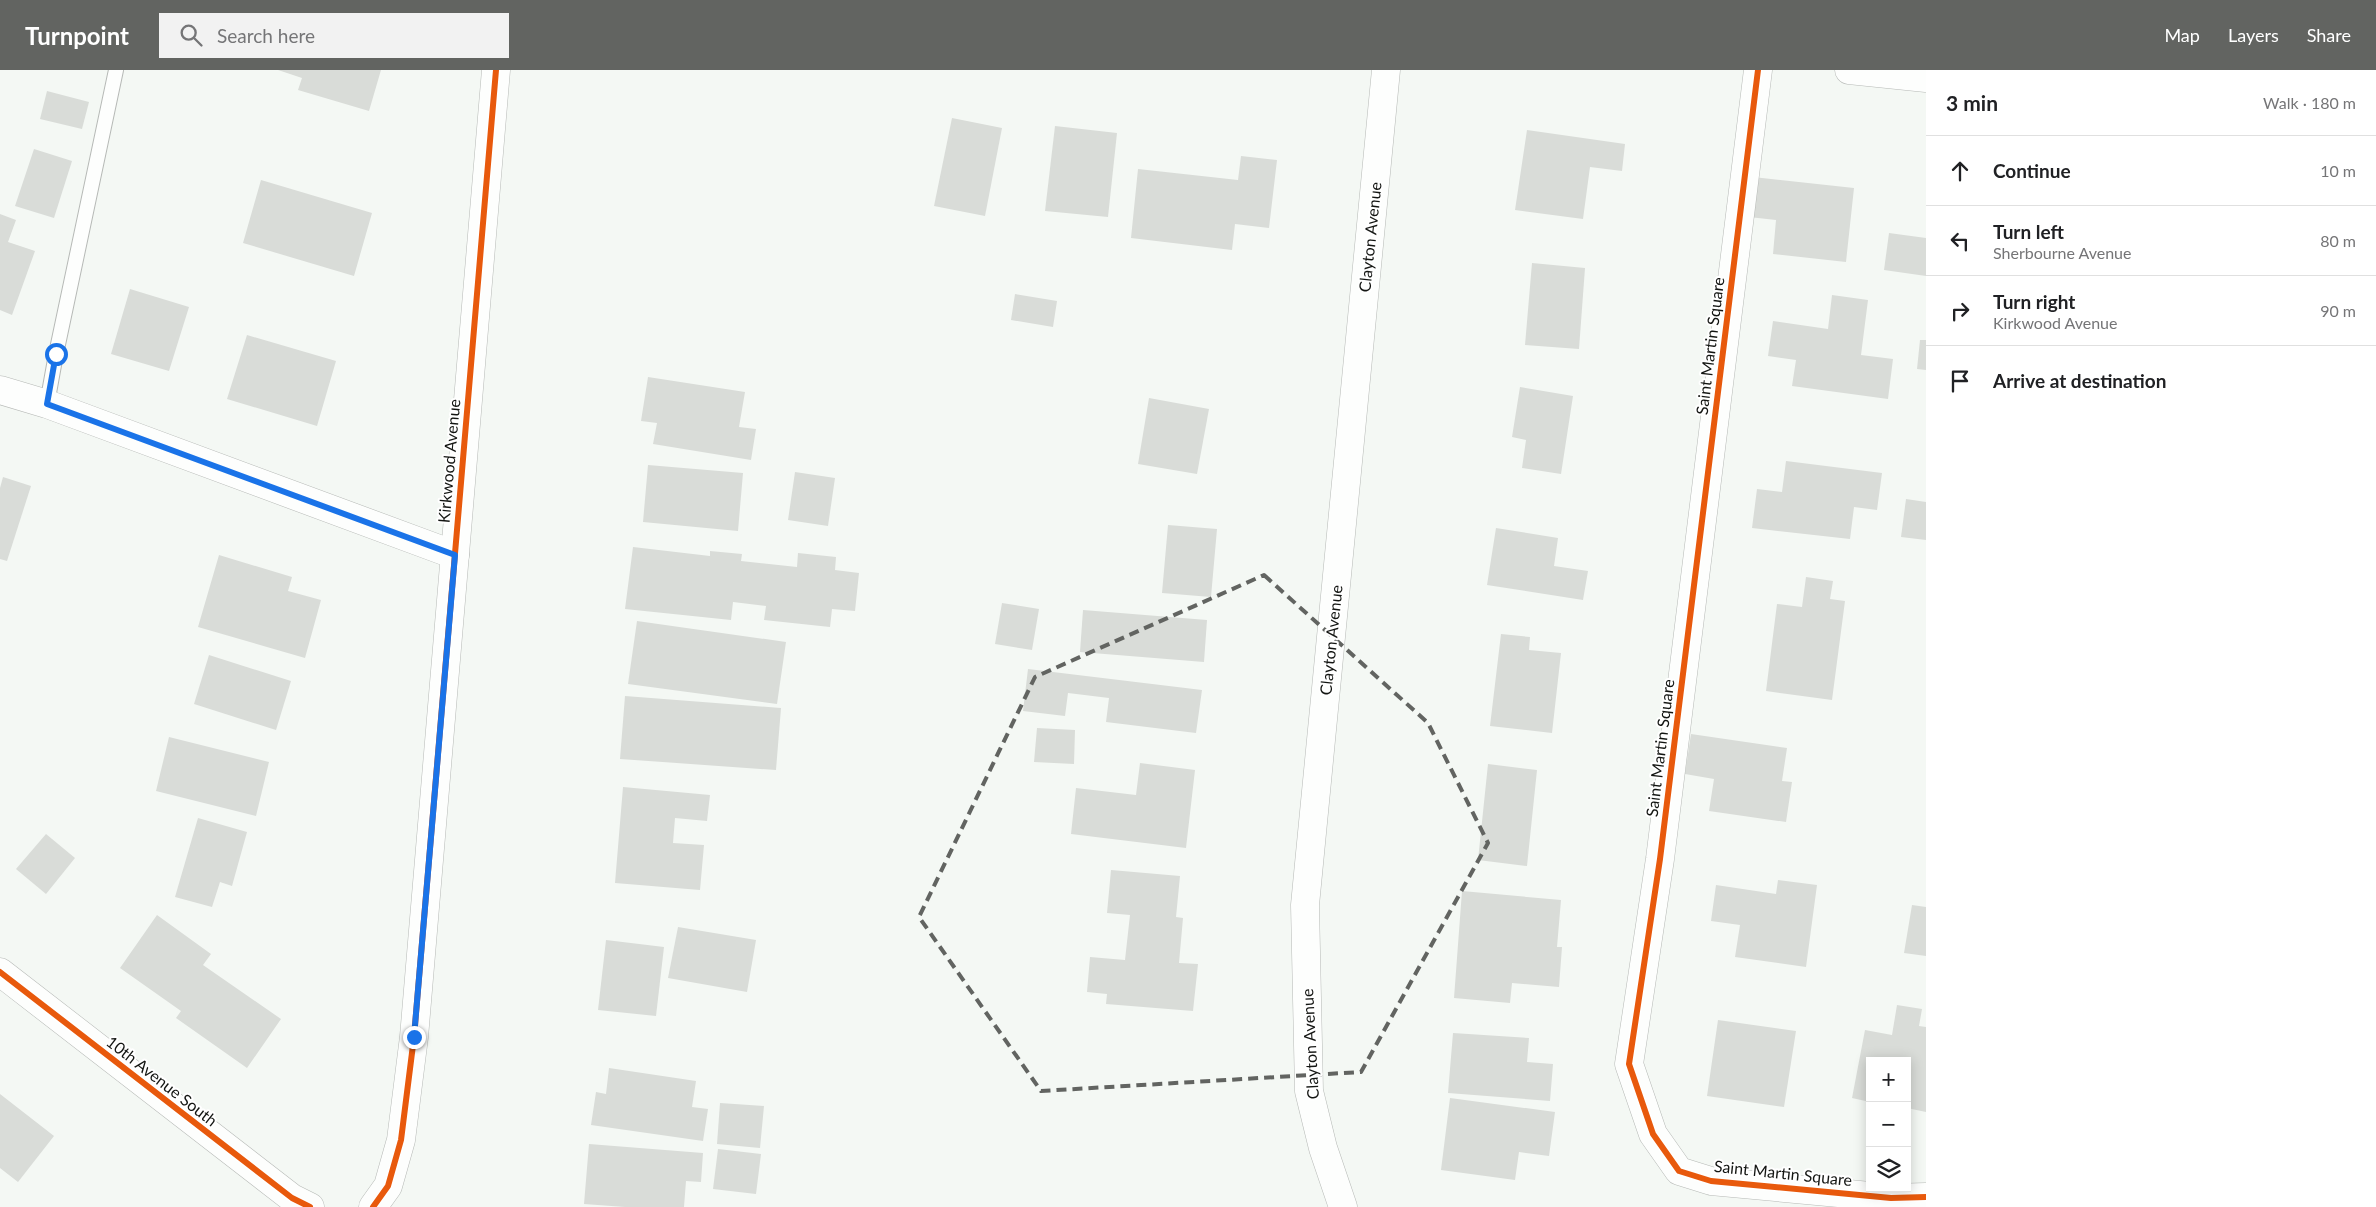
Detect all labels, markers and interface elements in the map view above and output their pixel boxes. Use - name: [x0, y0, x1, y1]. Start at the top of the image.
- search box: [159, 13, 509, 58]
- text: Turnpoint: [25, 21, 129, 50]
- icon: search: [177, 21, 205, 49]
- text: Search here: [217, 24, 315, 47]
- text: Map: [2164, 24, 2200, 46]
- text: Layers: [2228, 24, 2279, 46]
- text: Share: [2307, 24, 2351, 46]
- text: 3 min: [1946, 90, 1998, 115]
- text: Walk · 180 m: [2263, 93, 2356, 112]
- icon: ahead: [1946, 157, 1974, 185]
- text: Continue: [1993, 159, 2071, 182]
- text: 10 m: [2320, 161, 2356, 180]
- street label: Clayton Avenue: [1354, 181, 1385, 293]
- text: Turn left: [1993, 220, 2064, 243]
- icon: left: [1946, 227, 1974, 255]
- text: 80 m: [2320, 231, 2356, 250]
- text: Sherbourne Avenue: [1993, 243, 2131, 262]
- street label: Saint Martin Square: [1692, 276, 1727, 416]
- text: Turn right: [1993, 290, 2075, 313]
- icon: right: [1946, 297, 1974, 325]
- text: 90 m: [2320, 301, 2356, 320]
- text: Kirkwood Avenue: [1993, 313, 2117, 332]
- route start: [45, 343, 68, 366]
- icon: arrive: [1946, 367, 1974, 395]
- text: Arrive at destination: [1993, 369, 2166, 392]
- street label: Kirkwood Avenue: [434, 398, 463, 524]
- street label: Clayton Avenue: [1315, 584, 1346, 696]
- street label: Saint Martin Square: [1642, 678, 1677, 818]
- street label: Clayton Avenue: [1297, 988, 1322, 1100]
- route end: [403, 1026, 426, 1049]
- street label: 10th Avenue South: [103, 1032, 221, 1130]
- map controls: [1866, 1057, 1911, 1192]
- button: +: [1866, 1057, 1911, 1102]
- button: −: [1866, 1102, 1911, 1147]
- button: layers: [1866, 1147, 1911, 1192]
- street label: Saint Martin Square: [1713, 1156, 1853, 1189]

